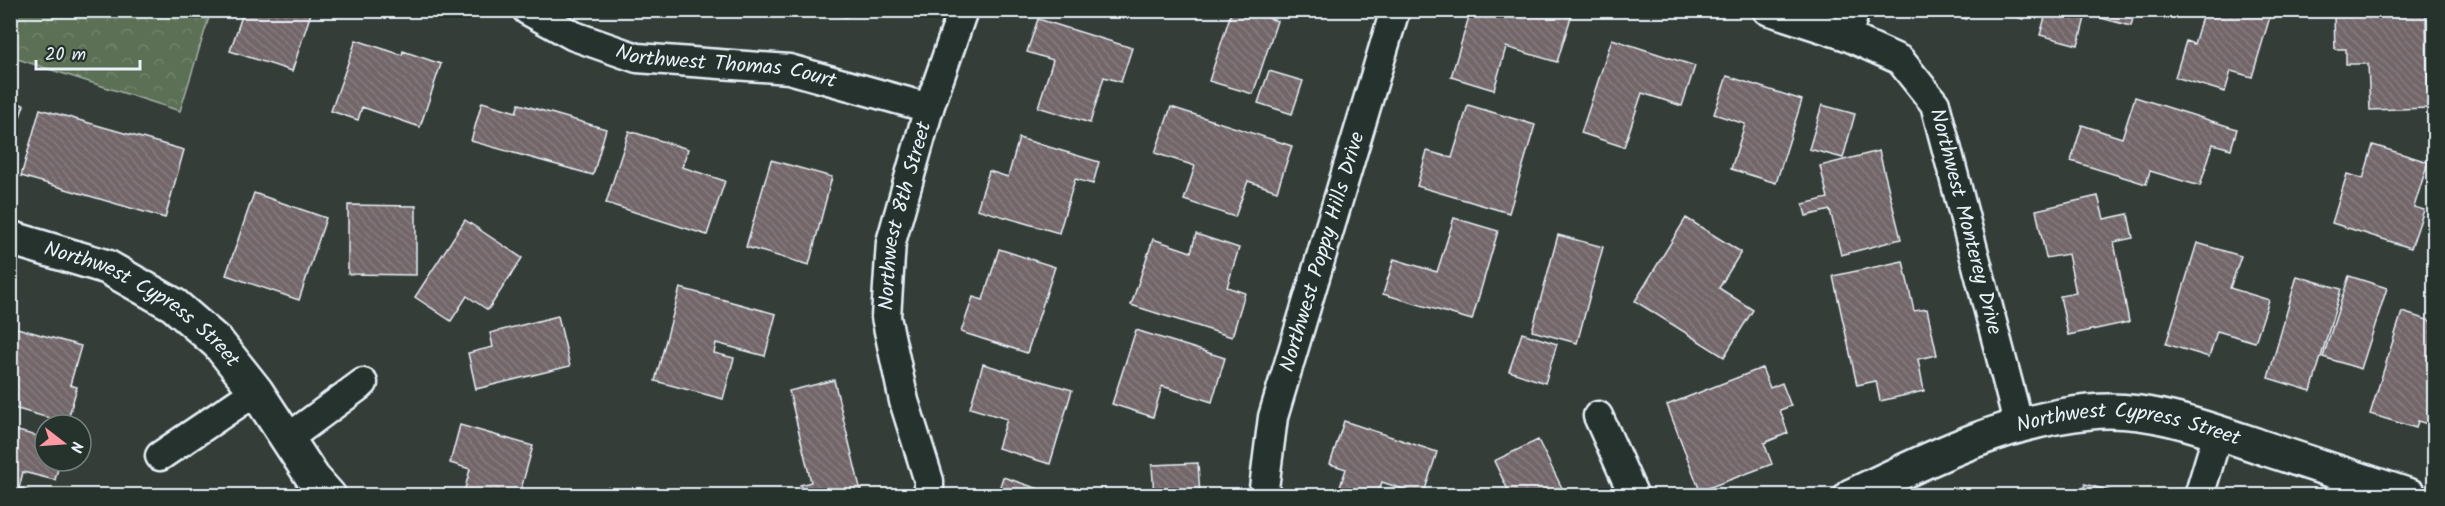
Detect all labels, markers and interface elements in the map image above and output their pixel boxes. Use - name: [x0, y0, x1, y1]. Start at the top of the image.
- scale bar: [36, 33, 140, 71]
- street label: Northwest Thomas Court: [611, 35, 841, 98]
- text: 20 m: [45, 41, 86, 70]
- street label: Northwest Monterey Drive: [1920, 105, 2011, 339]
- street label: Northwest 8th Street: [870, 117, 941, 311]
- street label: Northwest Poppy Hills Drive: [1271, 127, 1374, 376]
- street label: Northwest Cypress Street: [40, 233, 249, 375]
- street label: Northwest Cypress Street: [2013, 395, 2246, 455]
- north arrow: [33, 413, 93, 473]
- text: N: [62, 438, 89, 455]

